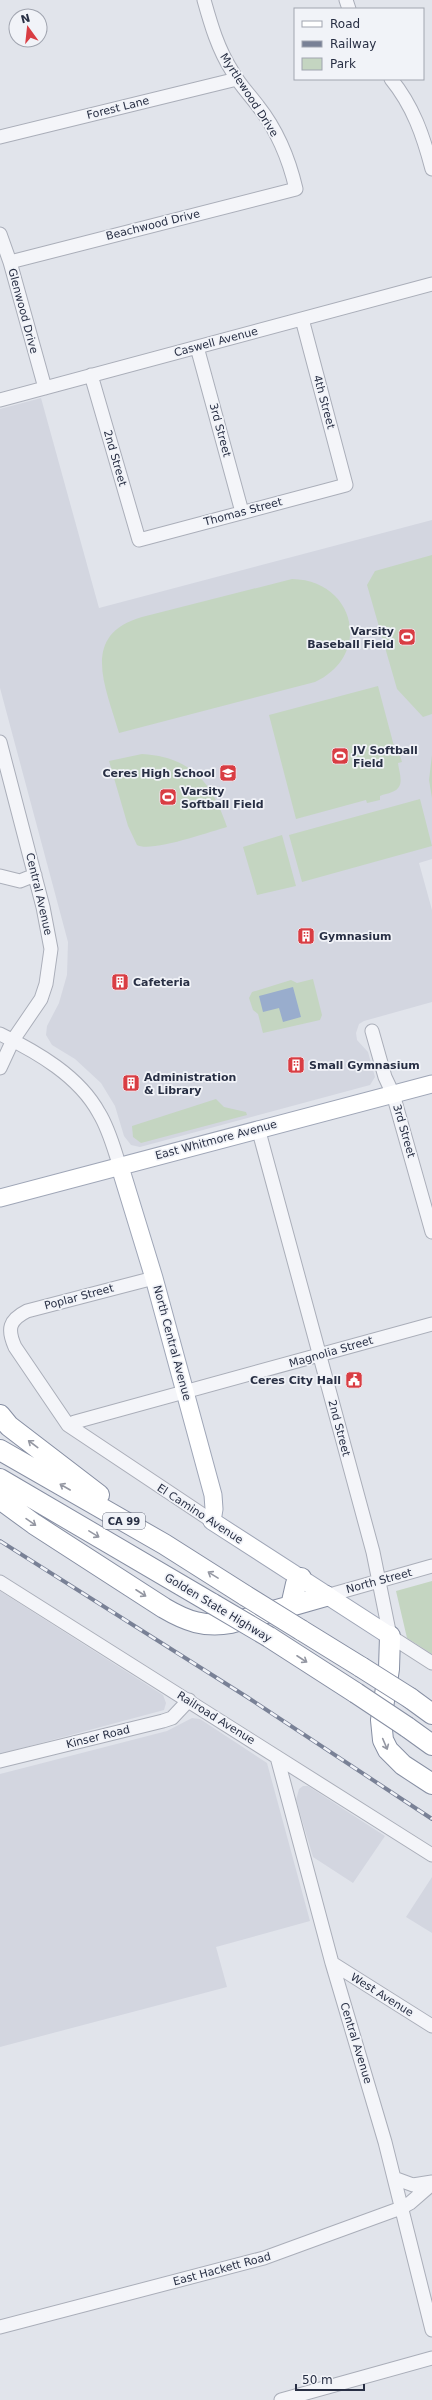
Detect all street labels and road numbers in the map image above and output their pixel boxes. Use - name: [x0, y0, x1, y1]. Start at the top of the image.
- street label: Myrtlewood Drive: [217, 51, 281, 139]
- street label: Forest Lane: [85, 94, 151, 122]
- street label: Beachwood Drive: [105, 207, 202, 243]
- street label: Glenwood Drive: [5, 267, 41, 355]
- street label: Caswell Avenue: [173, 324, 260, 359]
- street label: 4th Street: [311, 374, 338, 431]
- street label: 3rd Street: [207, 402, 234, 459]
- street label: 2nd Street: [101, 428, 129, 488]
- street label: Thomas Street: [201, 495, 284, 529]
- street label: Central Avenue: [23, 851, 55, 937]
- street label: 3rd Street: [390, 1103, 418, 1160]
- street label: East Whitmore Avenue: [154, 1117, 278, 1162]
- street label: Poplar Street: [43, 1281, 116, 1312]
- street label: North Central Avenue: [150, 1284, 194, 1402]
- street label: Magnolia Street: [288, 1334, 375, 1370]
- street label: 2nd Street: [325, 1398, 353, 1458]
- street label: El Camino Avenue: [155, 1481, 246, 1547]
- road number: CA 99: [103, 1513, 145, 1529]
- street label: North Street: [345, 1566, 414, 1596]
- street label: Golden State Highway: [162, 1571, 274, 1645]
- street label: Railroad Avenue: [175, 1689, 258, 1747]
- street label: Kinser Road: [65, 1723, 131, 1751]
- street label: West Avenue: [348, 1971, 416, 2020]
- street label: Central Avenue: [337, 2001, 375, 2085]
- street label: East Hackett Road: [172, 2250, 272, 2288]

